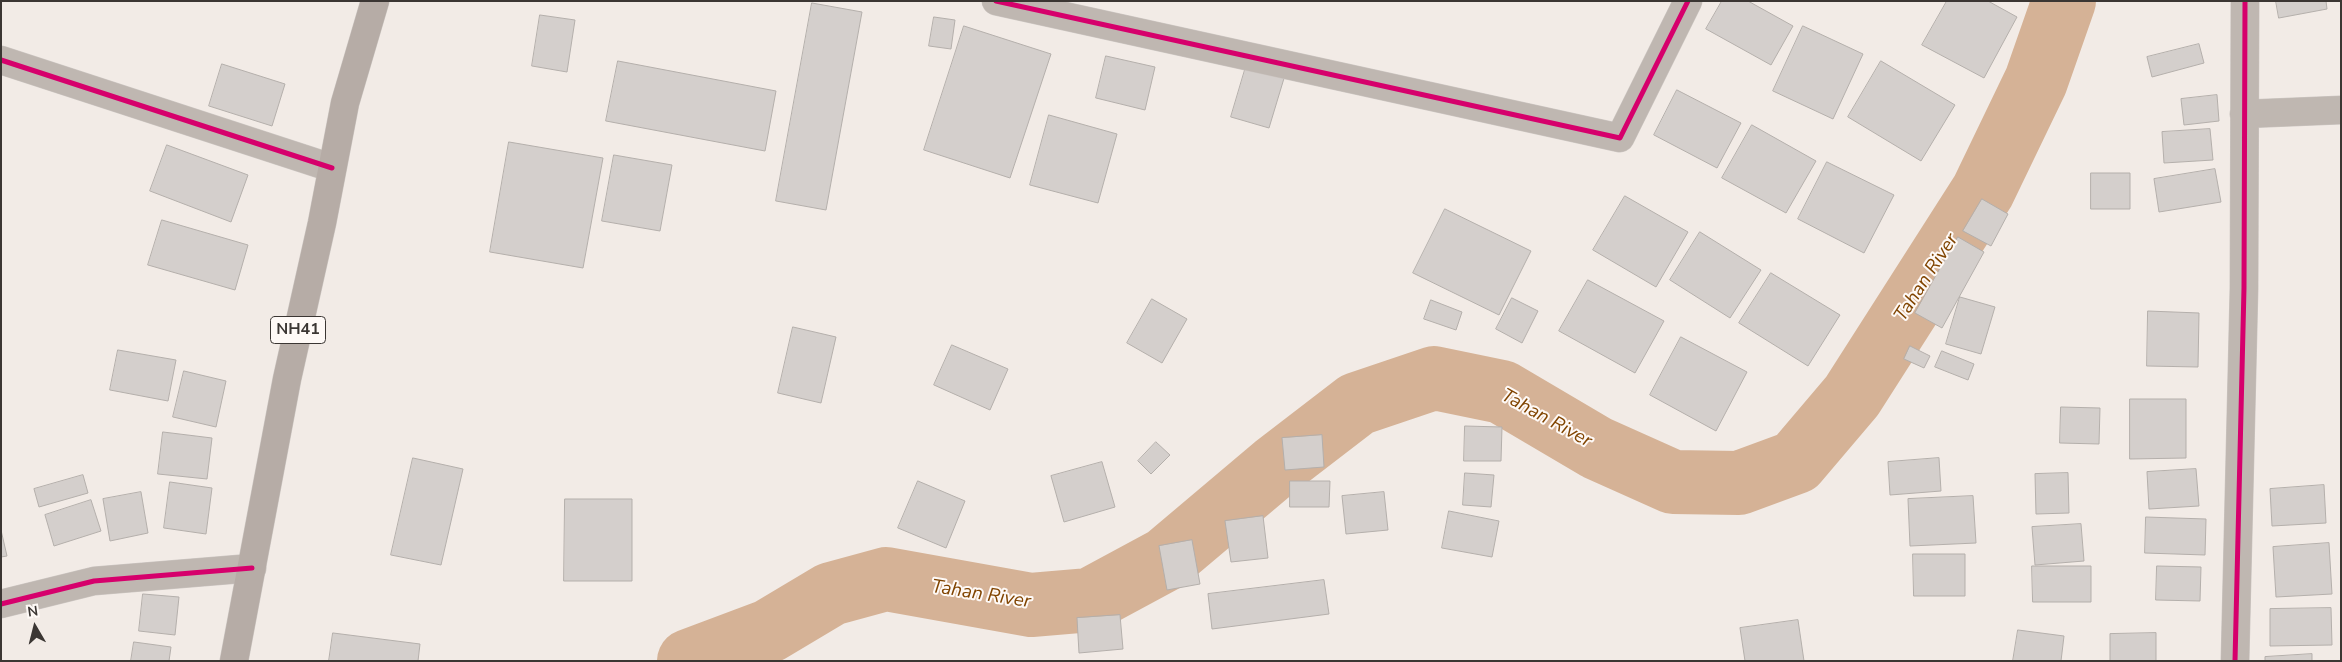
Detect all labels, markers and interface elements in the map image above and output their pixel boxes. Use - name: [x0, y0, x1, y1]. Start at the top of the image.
- water label: Tahan River: [1890, 230, 1964, 326]
- road number: NH41: [270, 316, 326, 344]
- water label: Tahan River: [1497, 385, 1595, 453]
- water label: Tahan River: [930, 576, 1032, 614]
- north arrow: [10, 602, 60, 652]
- text: N: [26, 602, 39, 622]

